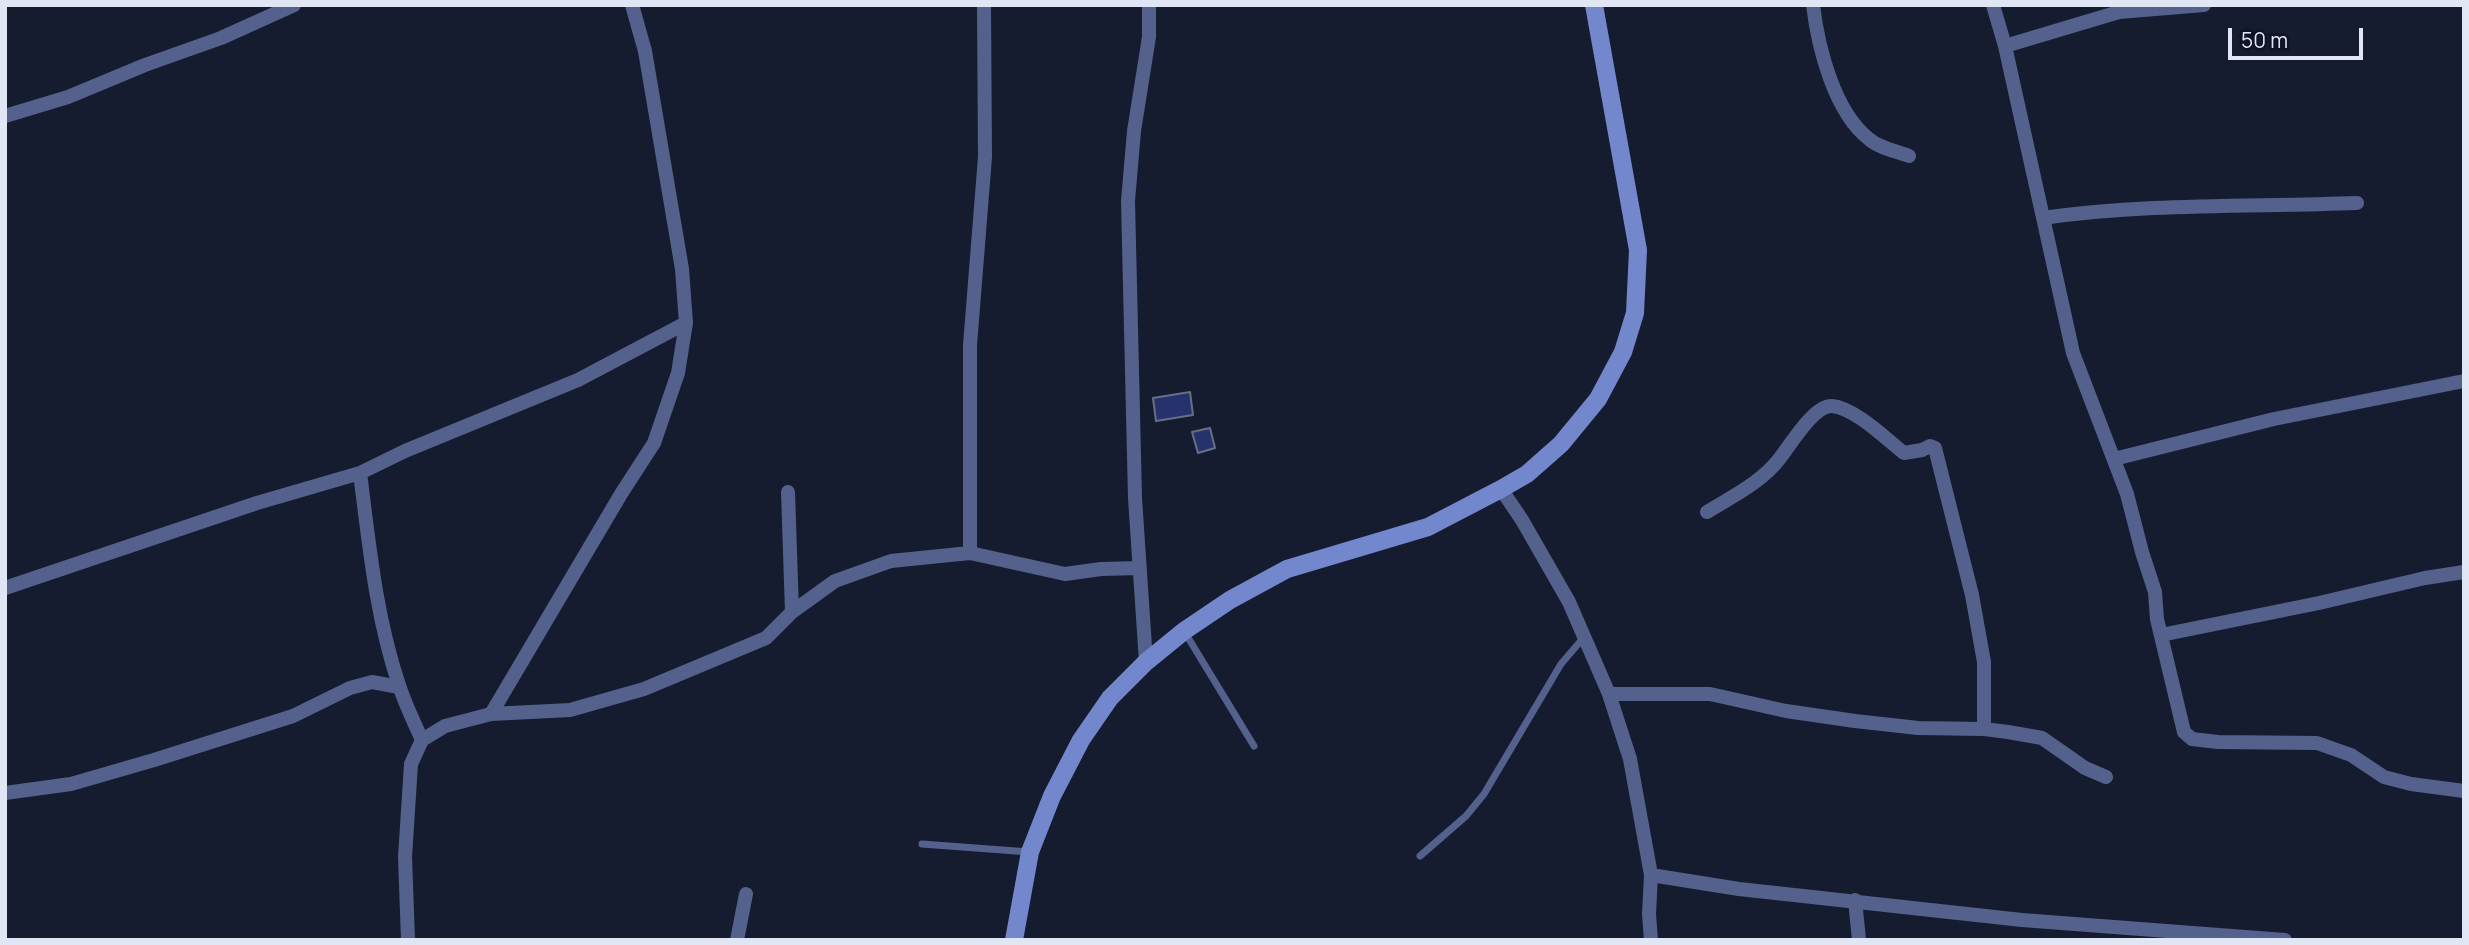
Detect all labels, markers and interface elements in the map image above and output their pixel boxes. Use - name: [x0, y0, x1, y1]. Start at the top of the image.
- scale bar: [2231, 14, 2366, 58]
- text: 50 m: [2241, 26, 2288, 54]

